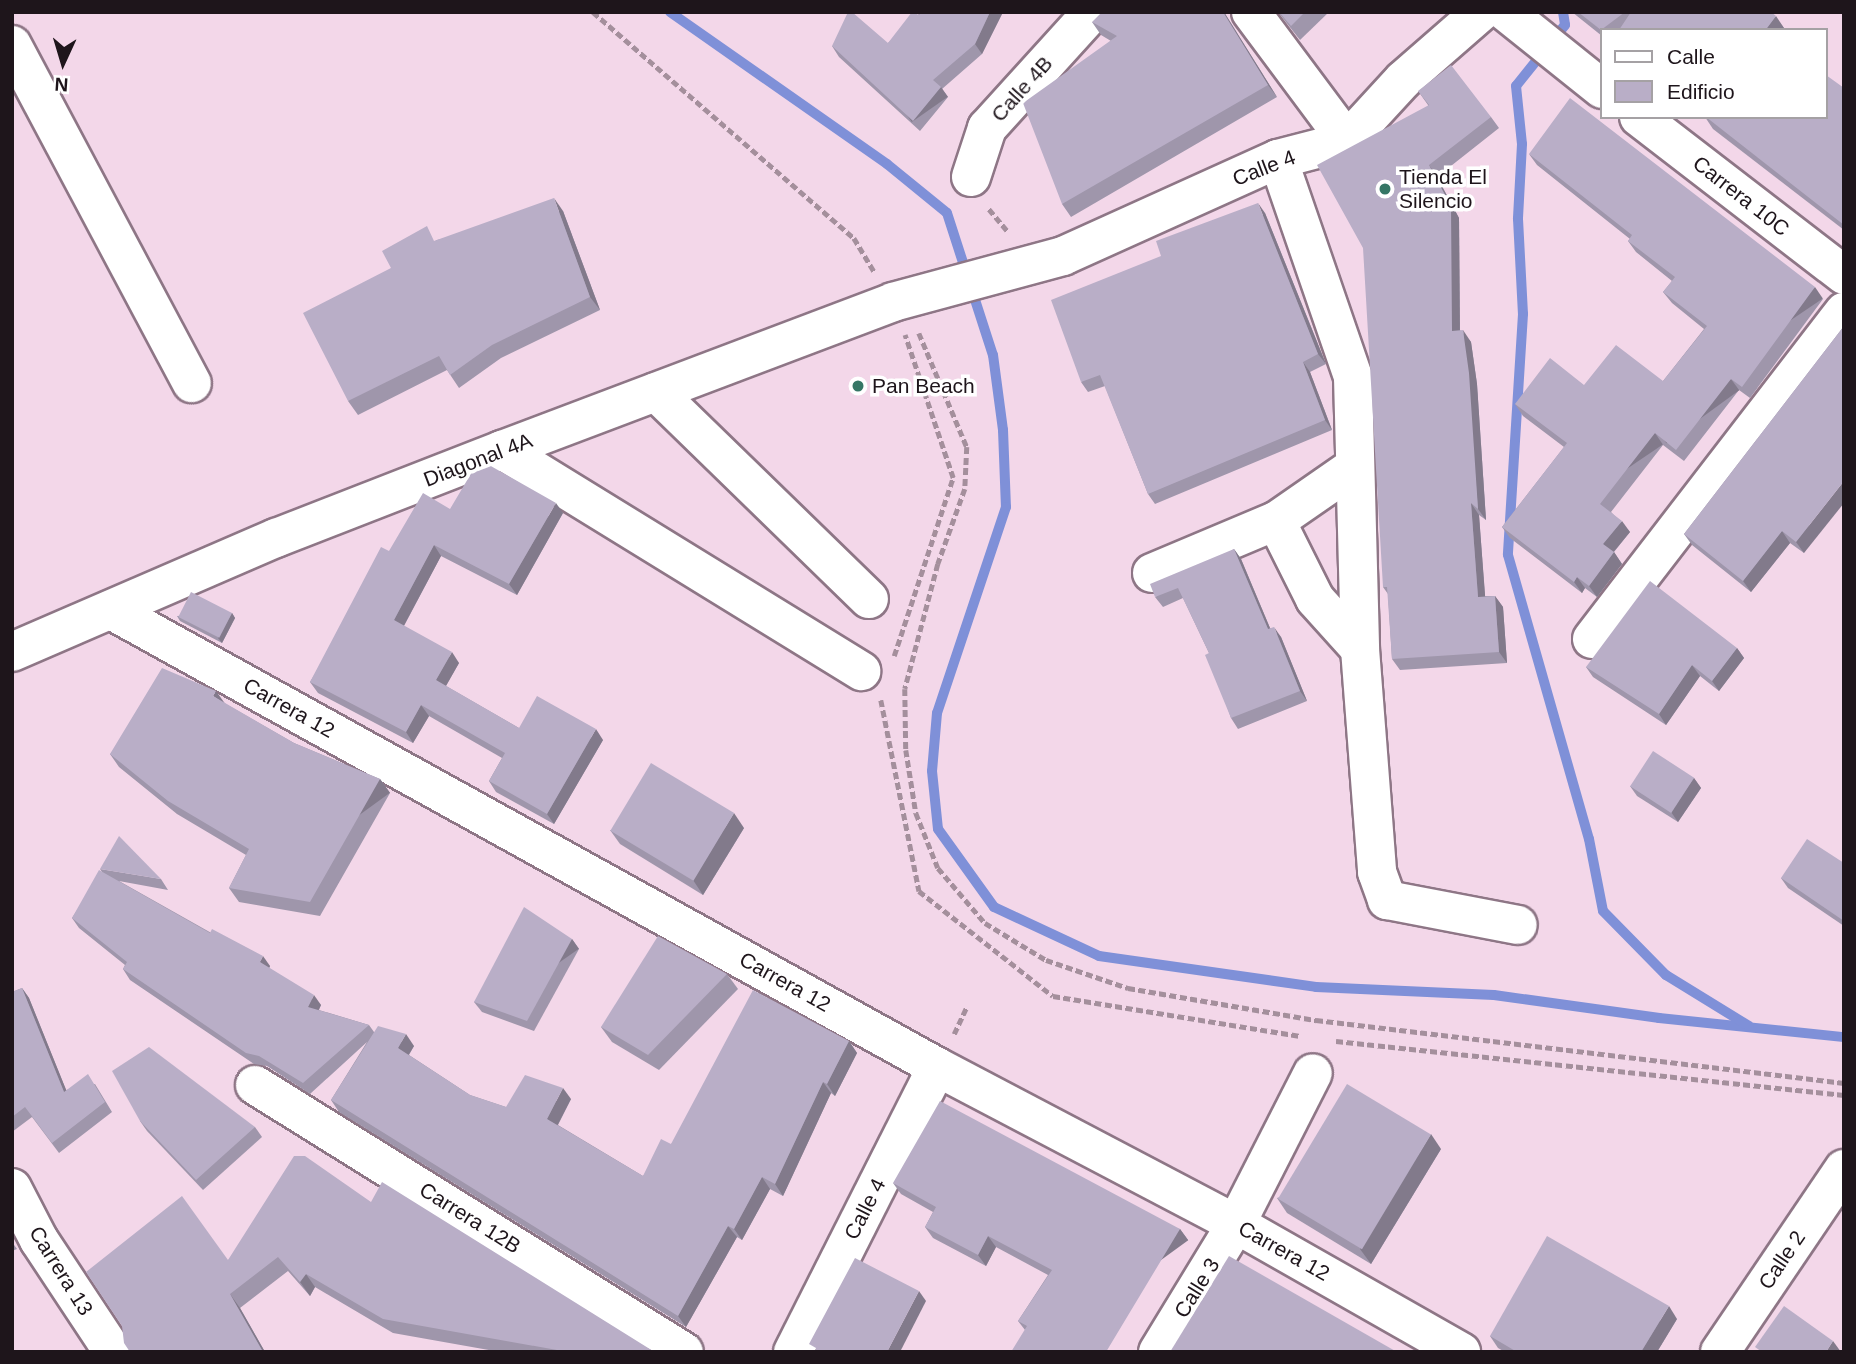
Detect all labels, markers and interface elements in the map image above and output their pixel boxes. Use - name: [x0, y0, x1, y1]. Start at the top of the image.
- north arrow: [28, 28, 98, 98]
- legend: [1601, 28, 1828, 119]
- text: Calle: [1667, 45, 1715, 68]
- street label: Calle 4B: [986, 51, 1058, 127]
- text: N: [54, 73, 69, 95]
- text: Edificio: [1667, 80, 1735, 103]
- street label: Calle 4: [1229, 145, 1299, 191]
- street label: Carrera 10C: [1688, 151, 1794, 241]
- place label: Tienda El Silencio: [1399, 164, 1487, 214]
- marker: Tienda El Silencio: [1377, 181, 1393, 197]
- place label: Pan Beach: [872, 373, 975, 399]
- marker: Pan Beach: [850, 378, 866, 394]
- street label: Diagonal 4A: [420, 428, 536, 492]
- street label: Carrera 12: [239, 673, 339, 743]
- street label: Carrera 12: [735, 947, 835, 1017]
- street label: Calle 4: [839, 1174, 891, 1244]
- street label: Carrera 12B: [415, 1177, 525, 1259]
- street label: Carrera 12: [1234, 1216, 1334, 1286]
- street label: Carrera 13: [24, 1222, 98, 1320]
- street label: Calle 2: [1753, 1226, 1811, 1294]
- street label: Calle 3: [1169, 1254, 1225, 1322]

